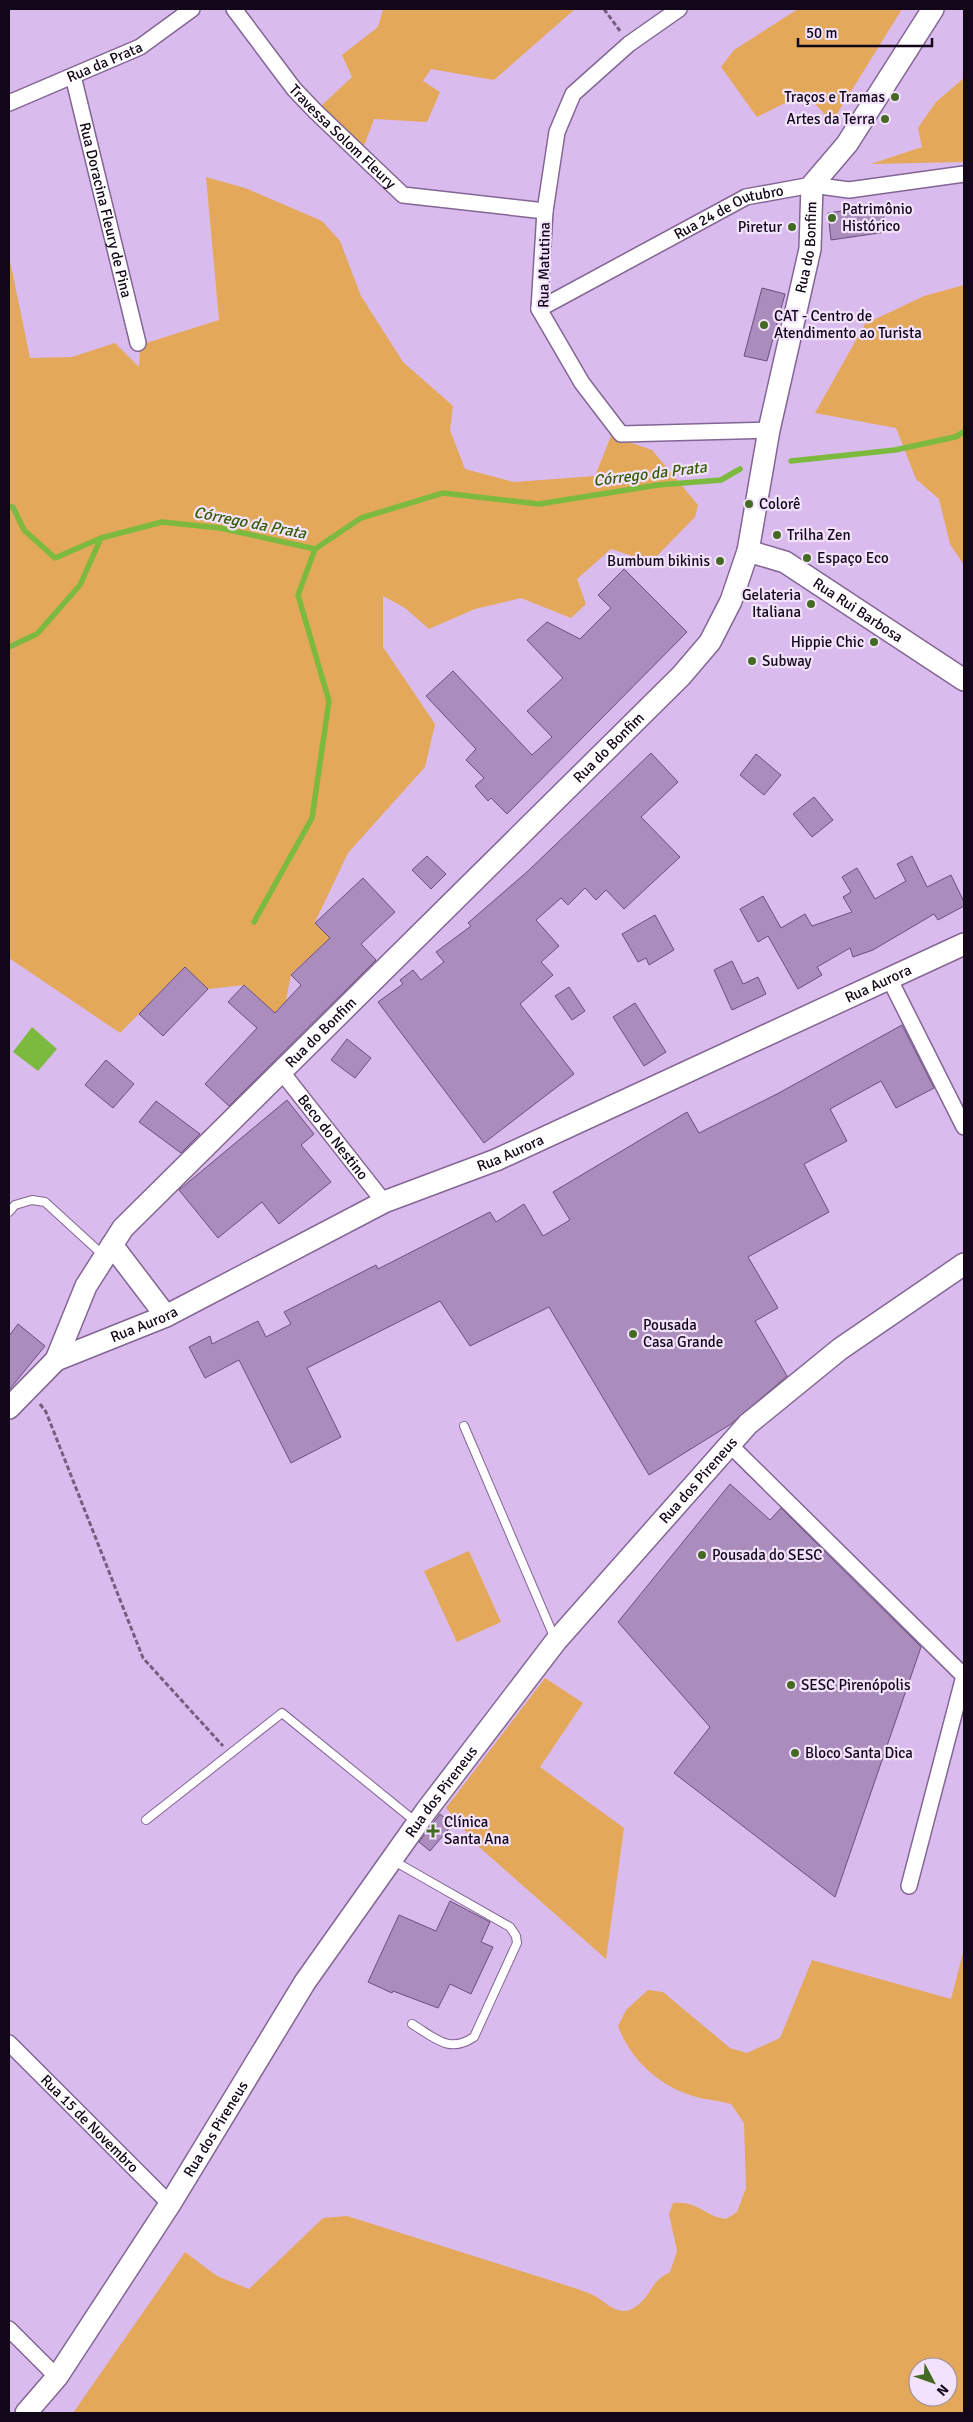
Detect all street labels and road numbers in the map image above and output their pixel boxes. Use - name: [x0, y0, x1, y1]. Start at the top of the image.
- street label: Rua da Prata: [64, 38, 145, 86]
- street label: Travessa Solom Fleury: [285, 81, 400, 192]
- street label: Rua Doracina Fleury de Pina: [76, 121, 136, 300]
- street label: Rua 24 de Outubro: [671, 181, 785, 243]
- street label: Rua do Bonfim: [791, 201, 820, 295]
- street label: Rua Matutina: [534, 222, 554, 308]
- street label: Rua Rui Barbosa: [810, 574, 906, 646]
- street label: Rua do Bonfim: [569, 709, 648, 787]
- street label: Rua Aurora: [842, 961, 914, 1007]
- street label: Rua do Bonfim: [281, 993, 360, 1071]
- street label: Beco do Nestino: [294, 1091, 372, 1183]
- street label: Rua Aurora: [474, 1130, 547, 1175]
- street label: Rua Aurora: [108, 1302, 181, 1346]
- street label: Rua dos Pireneus: [655, 1433, 741, 1527]
- street label: Rua dos Pireneus: [401, 1742, 482, 1841]
- street label: Rua 15 de Novembro: [37, 2071, 142, 2176]
- street label: Rua dos Pireneus: [180, 2077, 252, 2180]

